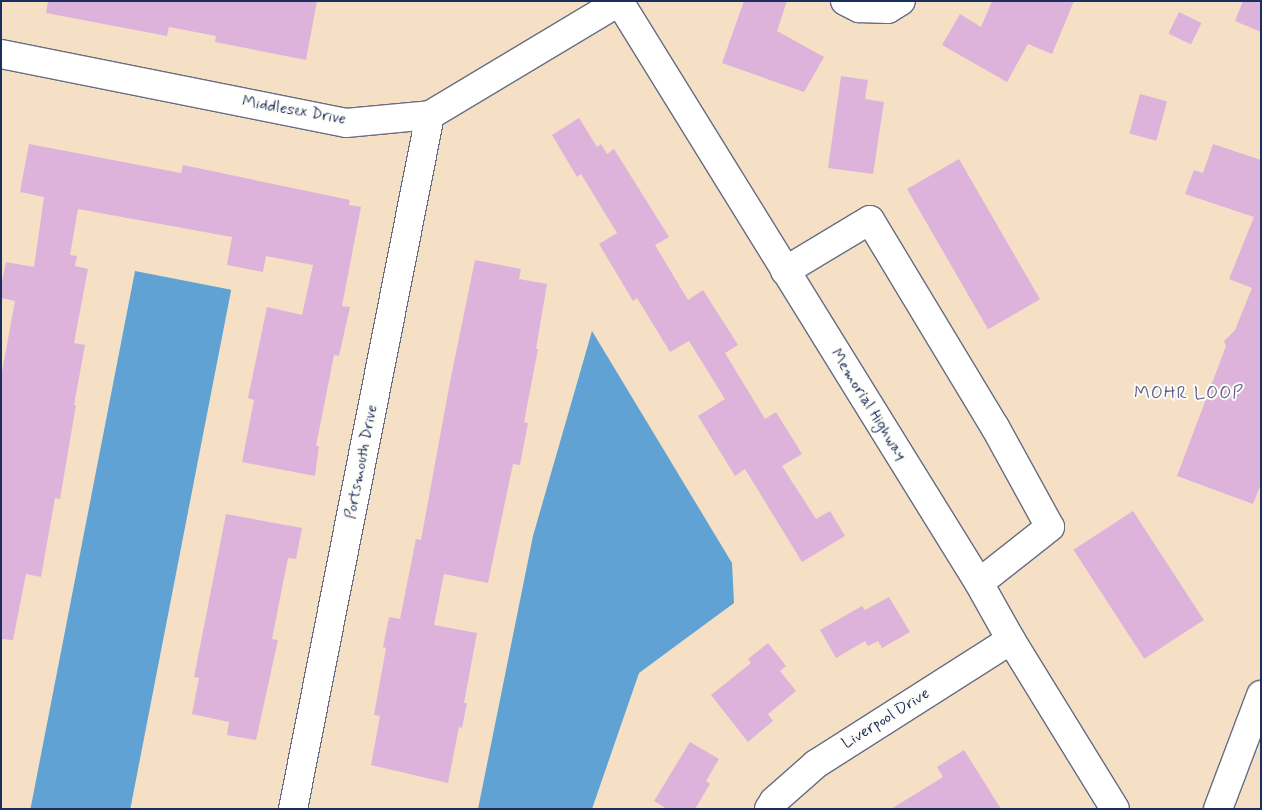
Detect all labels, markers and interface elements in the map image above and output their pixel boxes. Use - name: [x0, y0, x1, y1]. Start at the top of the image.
- street label: Middlesex Drive: [240, 92, 348, 130]
- street label: Memorial Highway: [826, 346, 910, 464]
- district label: MOHR LOOP: [1133, 382, 1245, 404]
- street label: Portsmouth Drive: [342, 403, 382, 521]
- street label: Liverpool Drive: [839, 685, 933, 753]

